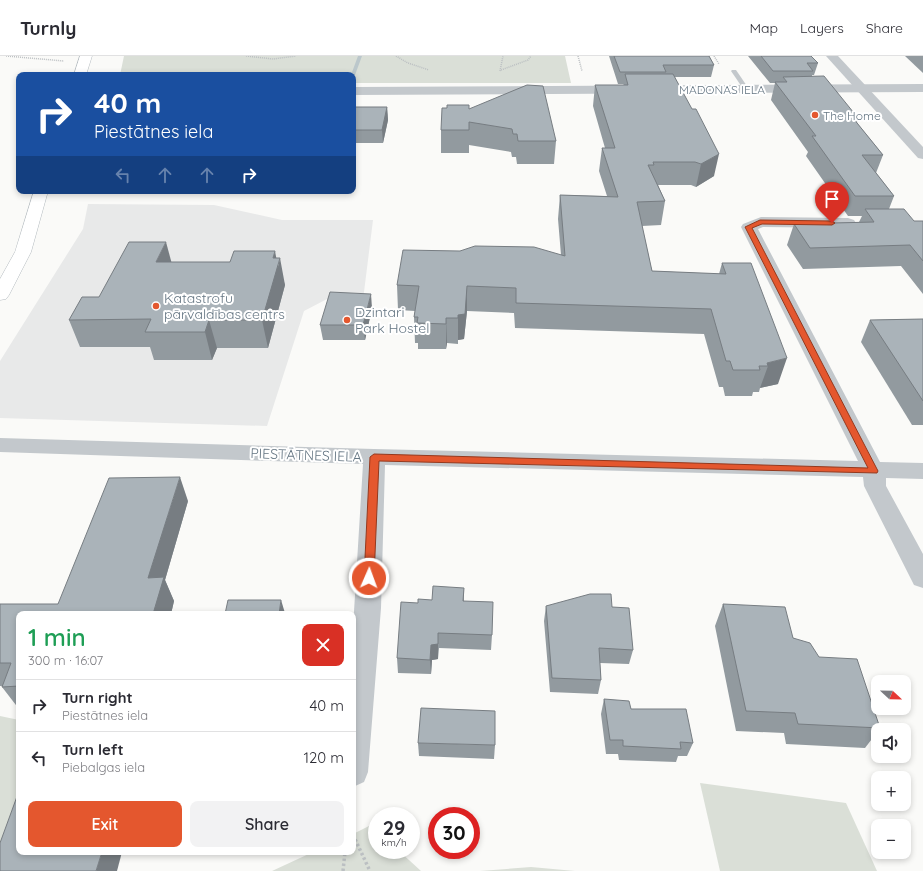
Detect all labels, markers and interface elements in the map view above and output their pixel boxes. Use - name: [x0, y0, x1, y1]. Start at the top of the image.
- text: Turnly: [20, 16, 76, 40]
- text: Map: [749, 19, 778, 37]
- text: Layers: [800, 19, 844, 37]
- text: Share: [866, 19, 903, 37]
- street label: MADONAS IELA: [679, 82, 765, 97]
- text: 40 m: [94, 85, 161, 120]
- icon: right: [28, 88, 80, 140]
- place label: The Home: [823, 108, 881, 123]
- marker: The Home: [810, 110, 820, 120]
- text: Piestātnes iela: [94, 120, 213, 143]
- icon: left: [112, 164, 134, 186]
- icon: ahead: [154, 164, 176, 186]
- icon: ahead: [196, 164, 218, 186]
- icon: right: [238, 164, 260, 186]
- pin: [815, 182, 849, 223]
- icon: arrive: [821, 188, 843, 210]
- place label: Katastrofu pārvaldības centrs: [164, 289, 285, 323]
- marker: Katastrofu pārvaldības centrs: [151, 301, 161, 311]
- place label: Dzintari Park Hostel: [355, 303, 429, 337]
- marker: Dzintari Park Hostel: [342, 315, 352, 325]
- street label: PIESTĀTNES IELA: [250, 444, 362, 466]
- position arrow: [348, 557, 390, 599]
- text: 1 min: [28, 622, 86, 652]
- button: close: [302, 624, 344, 666]
- text: 300 m · 16:07: [28, 652, 103, 668]
- north arrow: [871, 675, 911, 715]
- map controls: [871, 675, 911, 859]
- text: Turn right: [62, 688, 133, 707]
- icon: right: [28, 695, 50, 717]
- text: 40 m: [309, 696, 344, 715]
- text: Piestātnes iela: [62, 707, 148, 723]
- button: sound: [871, 723, 911, 763]
- text: Turn left: [62, 740, 124, 759]
- icon: left: [28, 747, 50, 769]
- text: 120 m: [303, 748, 344, 767]
- text: Piebalgas iela: [62, 759, 145, 775]
- button: +: [871, 771, 911, 811]
- button: Exit: [28, 801, 182, 847]
- button: Share: [190, 801, 344, 847]
- speed limit sign: 30: [428, 807, 480, 859]
- text: 29: [383, 815, 405, 840]
- button: −: [871, 819, 911, 859]
- text: km/h: [381, 836, 407, 849]

